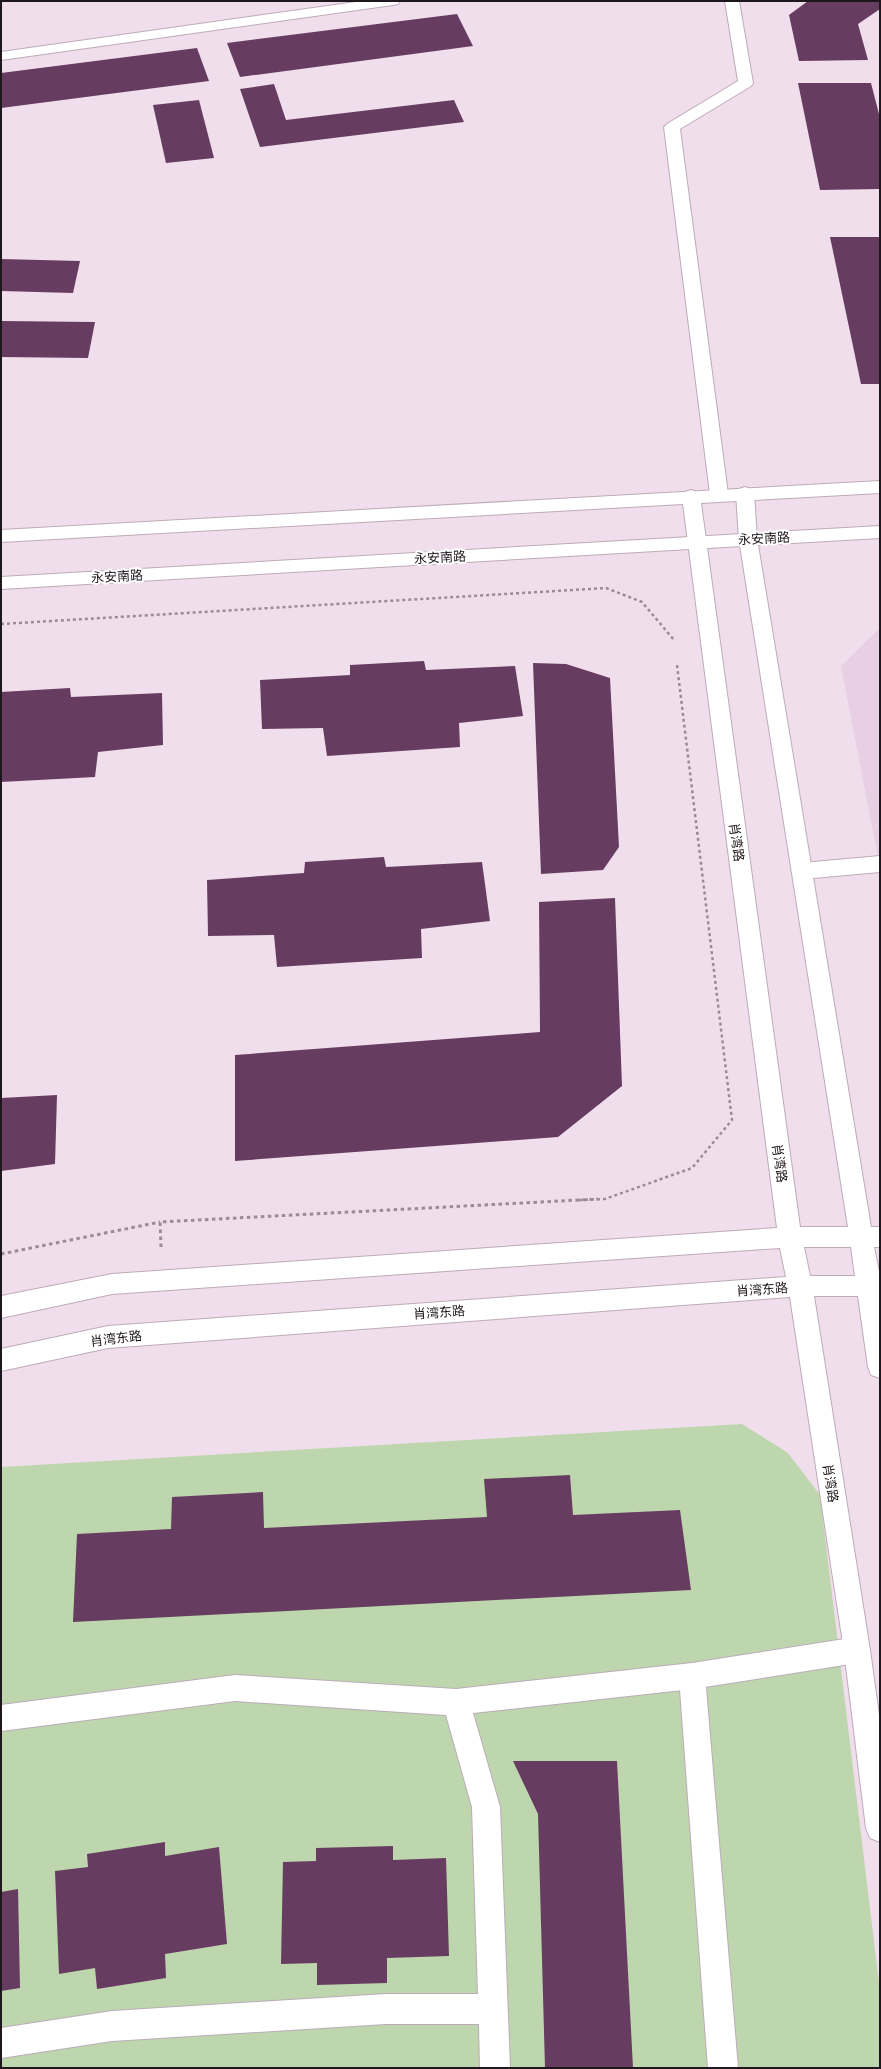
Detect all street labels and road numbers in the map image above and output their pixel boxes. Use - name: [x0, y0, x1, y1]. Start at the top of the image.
- street label: 永安南路: [738, 528, 790, 548]
- street label: 永安南路: [414, 547, 466, 567]
- street label: 永安南路: [91, 566, 143, 586]
- street label: 肖湾路: [725, 821, 749, 863]
- street label: 肖湾路: [768, 1142, 792, 1184]
- street label: 肖湾东路: [735, 1278, 789, 1300]
- street label: 肖湾东路: [412, 1301, 466, 1323]
- street label: 肖湾东路: [89, 1326, 143, 1350]
- street label: 肖湾路: [819, 1462, 843, 1504]

